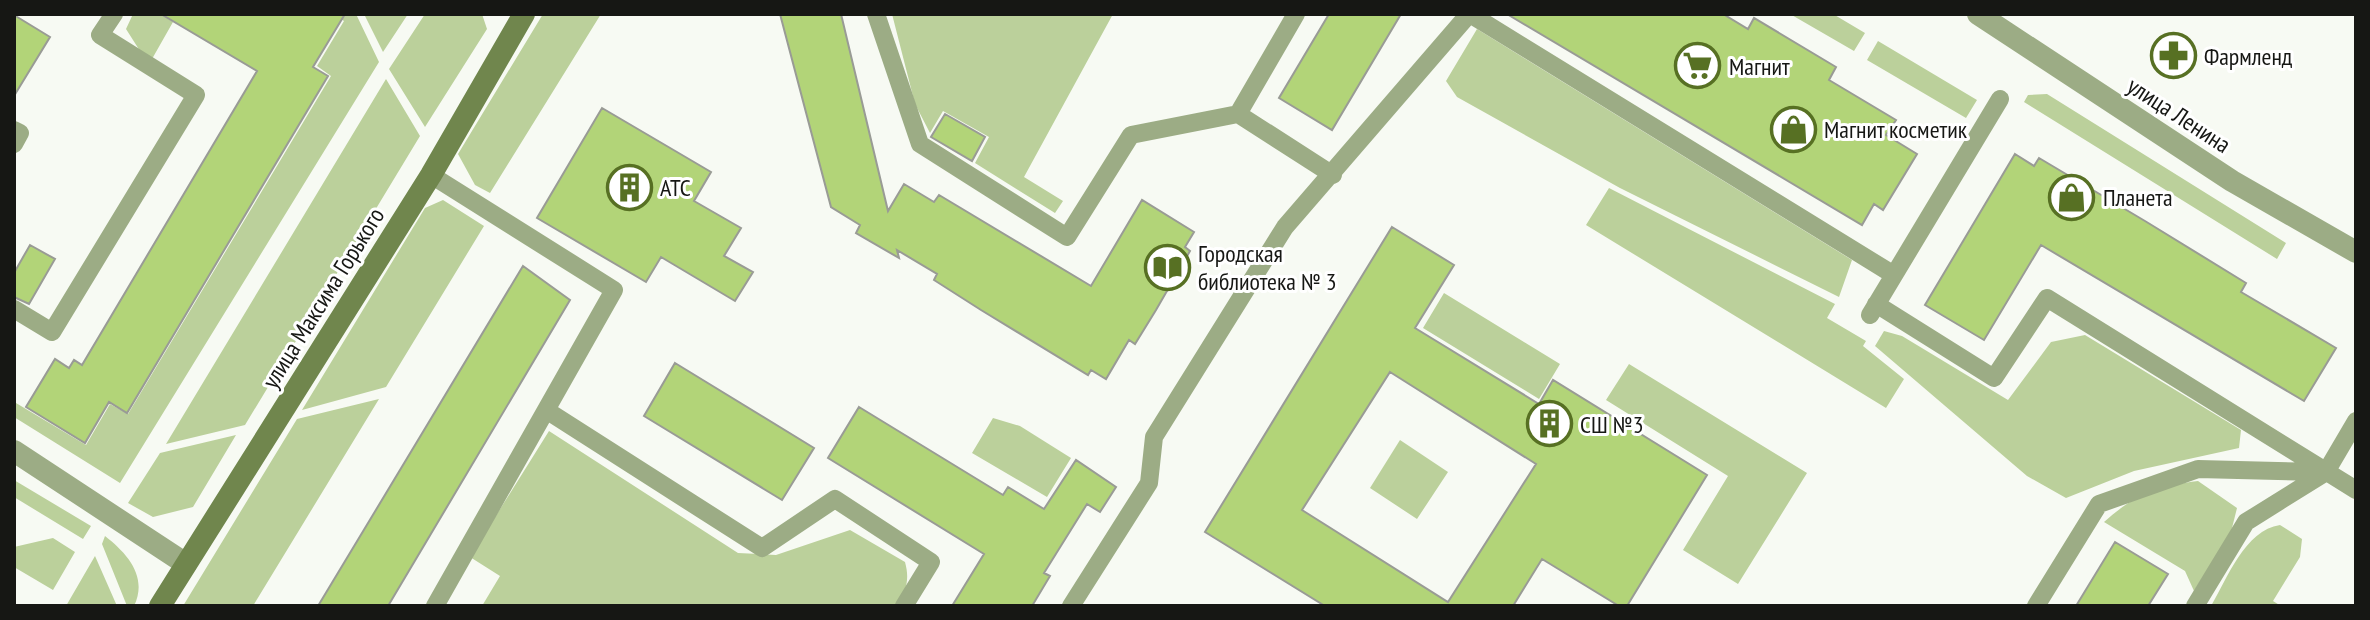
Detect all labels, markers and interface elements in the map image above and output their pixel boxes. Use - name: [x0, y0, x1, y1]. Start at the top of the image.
- pharmacy icon: Фармленд: [2149, 32, 2197, 80]
- place label: Фармленд: [2204, 41, 2293, 72]
- supermarket icon: Магнит: [1674, 42, 1722, 90]
- place label: Магнит: [1729, 51, 1790, 82]
- street label: улица Ленина: [2121, 70, 2237, 160]
- shop icon: Магнит косметик: [1769, 105, 1817, 153]
- place label: Магнит косметик: [1824, 114, 1968, 145]
- building icon: АТС: [605, 163, 653, 211]
- place label: АТС: [660, 172, 691, 203]
- shop icon: Планета: [2048, 173, 2096, 221]
- place label: Планета: [2103, 182, 2173, 213]
- street label: улица Максима Горького: [255, 202, 391, 394]
- place label: Городская библиотека № 3: [1198, 238, 1337, 297]
- library icon: Городская библиотека № 3: [1143, 243, 1191, 291]
- building icon: СШ №3: [1525, 400, 1573, 448]
- place label: СШ №3: [1580, 409, 1643, 440]

